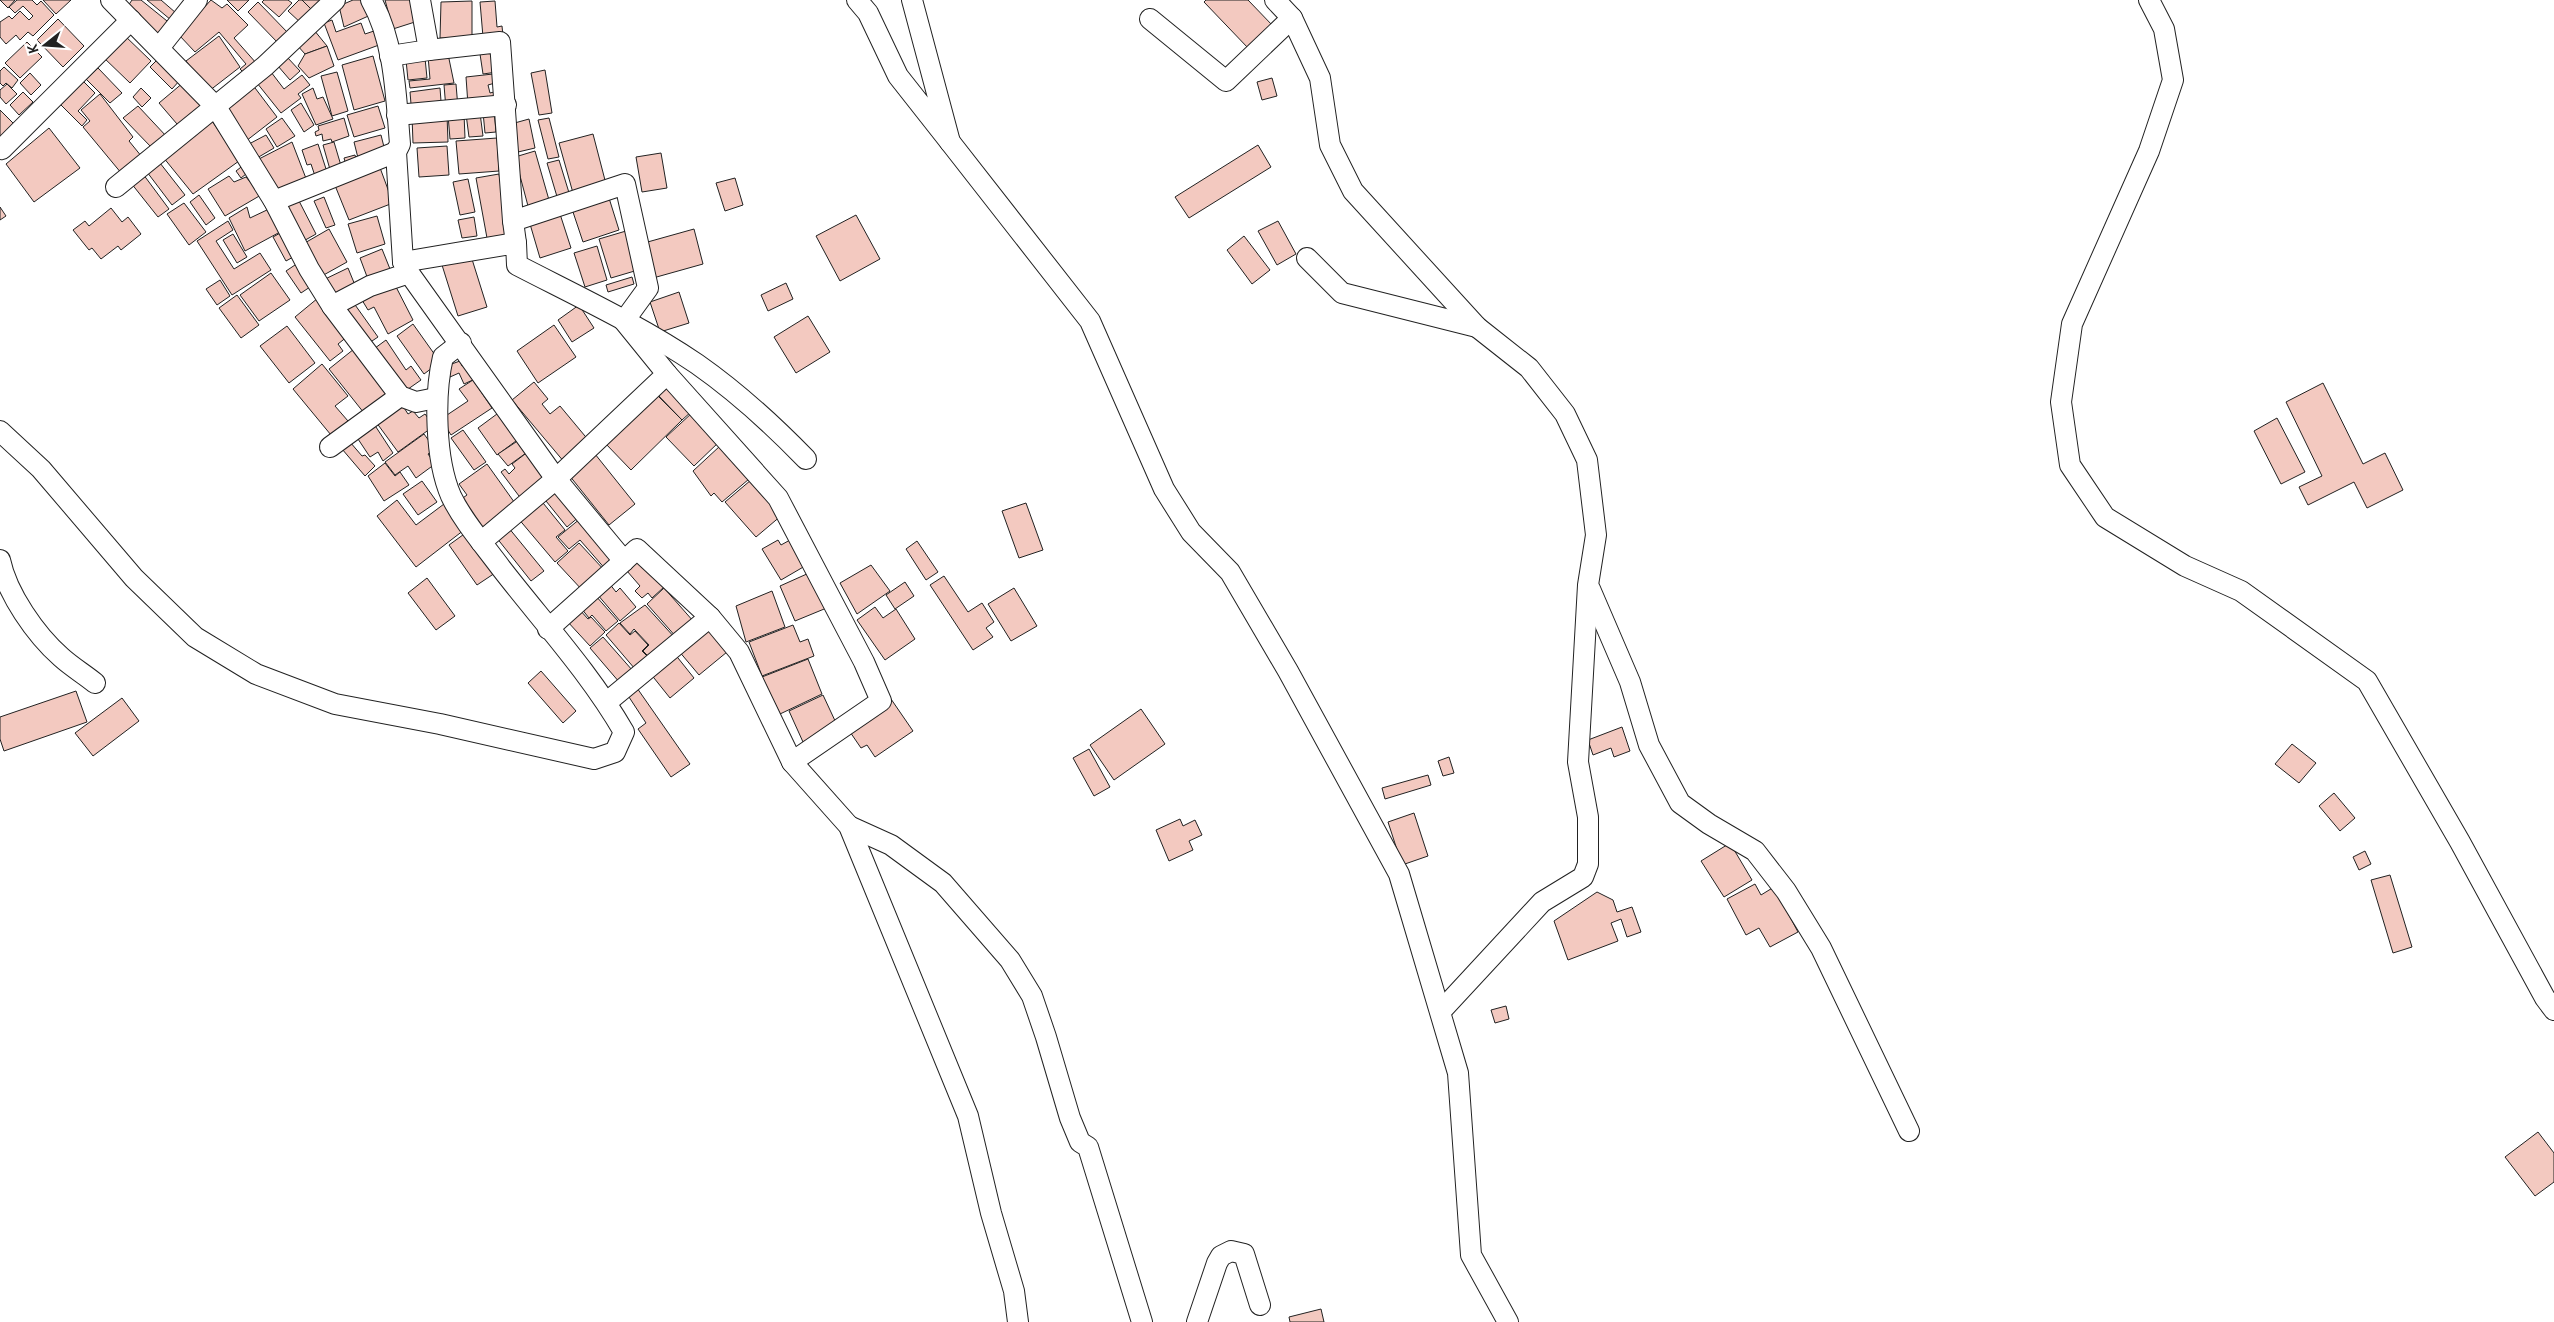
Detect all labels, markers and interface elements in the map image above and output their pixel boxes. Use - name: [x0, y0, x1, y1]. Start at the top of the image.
- north arrow: [20, 20, 70, 70]
- text: K: [23, 42, 42, 56]

